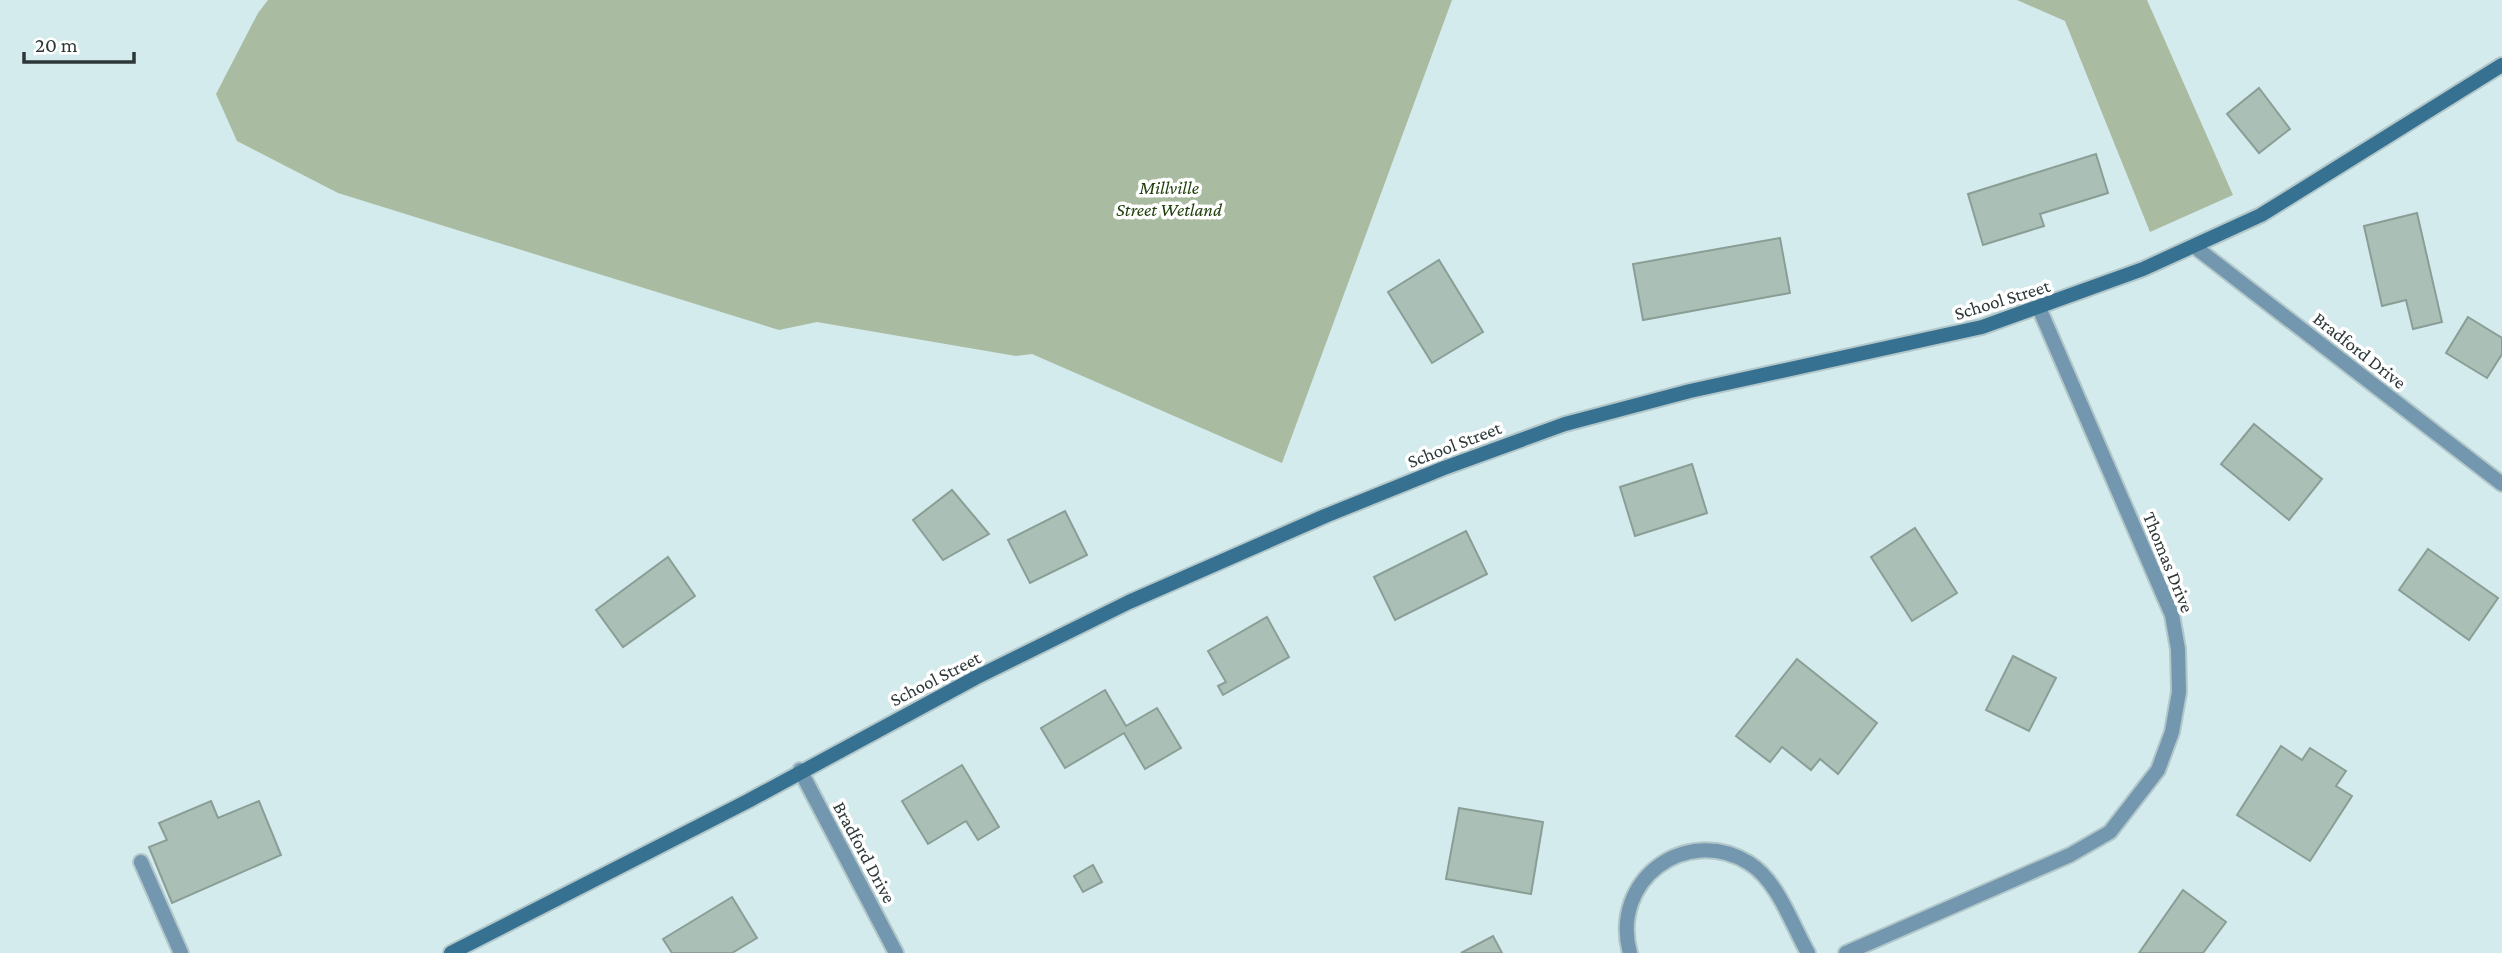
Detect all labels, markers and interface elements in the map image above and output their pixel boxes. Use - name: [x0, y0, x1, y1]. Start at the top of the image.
- scale bar: [24, 21, 135, 65]
- text: 20 m: [35, 33, 78, 57]
- park label: Millville Street Wetland: [1116, 177, 1223, 220]
- street label: School Street: [1952, 275, 2053, 324]
- street label: Bradford Drive: [2309, 308, 2410, 393]
- street label: School Street: [1404, 417, 1505, 472]
- street label: Thomas Drive: [2139, 509, 2198, 615]
- street label: School Street: [886, 646, 985, 710]
- street label: Bradford Drive: [829, 798, 900, 907]

